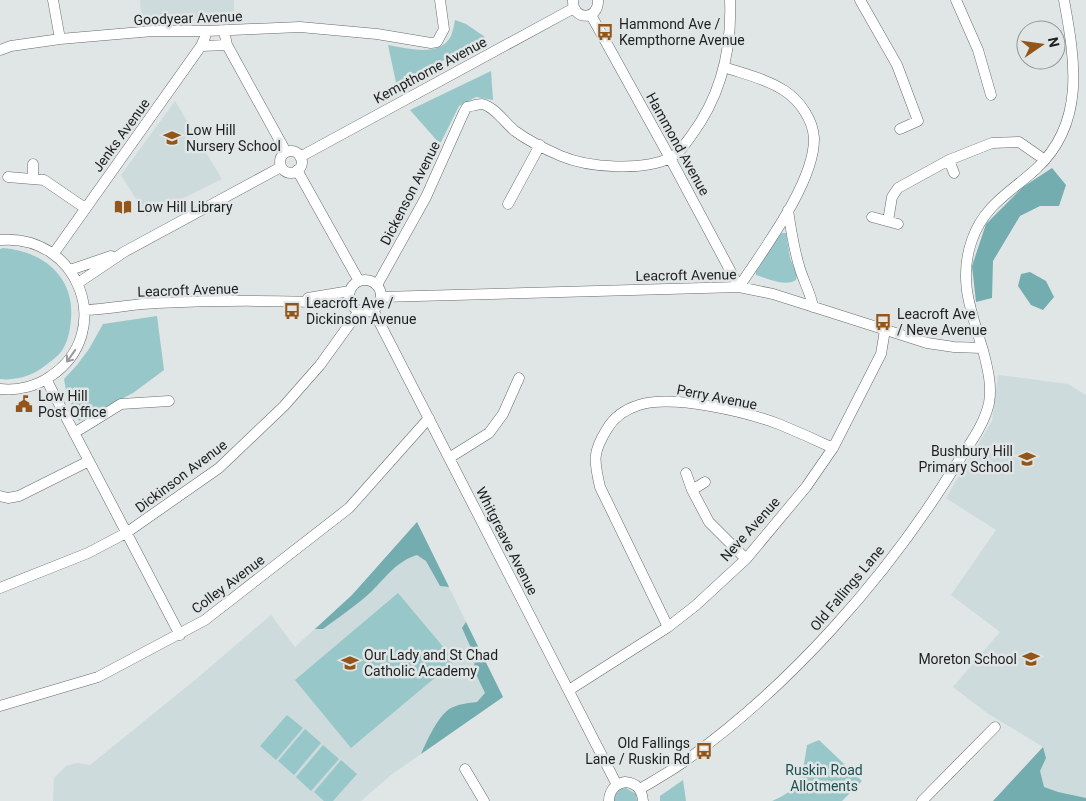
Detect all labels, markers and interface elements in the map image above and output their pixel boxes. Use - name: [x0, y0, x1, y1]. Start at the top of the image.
- street label: Goodyear Avenue: [133, 8, 243, 28]
- place label: Hammond Ave / Kempthorne Avenue: [619, 16, 745, 48]
- north arrow: [1016, 20, 1066, 70]
- bus stop icon: Hammond Ave / Kempthorne Avenue: [595, 22, 615, 42]
- street label: Kempthorne Avenue: [371, 33, 489, 107]
- text: N: [1045, 35, 1063, 49]
- street label: Hammond Avenue: [643, 90, 713, 198]
- street label: Jenks Avenue: [89, 95, 153, 175]
- place label: Low Hill Nursery School: [186, 122, 281, 154]
- school or university icon: Low Hill Nursery School: [162, 128, 182, 148]
- street label: Dickenson Avenue: [377, 138, 443, 248]
- library icon: Low Hill Library: [113, 197, 133, 217]
- place label: Low Hill Library: [137, 199, 233, 215]
- street label: Leacroft Avenue: [635, 266, 737, 284]
- street label: Leacroft Avenue: [137, 280, 239, 300]
- place label: Leacroft Ave / Dickinson Avenue: [306, 295, 416, 327]
- bus stop icon: Leacroft Ave / Dickinson Avenue: [282, 301, 302, 321]
- place label: Leacroft Ave / Neve Avenue: [897, 306, 987, 338]
- bus stop icon: Leacroft Ave / Neve Avenue: [873, 312, 893, 332]
- one-way arrow: [66, 348, 76, 362]
- street label: Perry Avenue: [675, 381, 759, 413]
- place label: Low Hill Post Office: [38, 388, 106, 420]
- public building icon: Low Hill Post Office: [14, 394, 34, 414]
- street label: Dickinson Avenue: [132, 436, 230, 516]
- place label: Bushbury Hill Primary School: [918, 443, 1013, 475]
- school or university icon: Bushbury Hill Primary School: [1017, 449, 1037, 469]
- street label: Whitgreave Avenue: [473, 484, 541, 598]
- street label: Neve Avenue: [717, 494, 783, 564]
- street label: Old Fallings Lane: [807, 542, 887, 634]
- street label: Colley Avenue: [188, 551, 268, 617]
- place label: Our Lady and St Chad Catholic Academy: [364, 647, 498, 679]
- school or university icon: Moreton School: [1021, 649, 1041, 669]
- place label: Moreton School: [918, 651, 1017, 667]
- school or university icon: Our Lady and St Chad Catholic Academy: [340, 653, 360, 673]
- place label: Old Fallings Lane / Ruskin Rd: [585, 735, 690, 767]
- bus stop icon: Old Fallings Lane / Ruskin Rd: [694, 741, 714, 761]
- park label: Ruskin Road Allotments: [785, 762, 863, 794]

